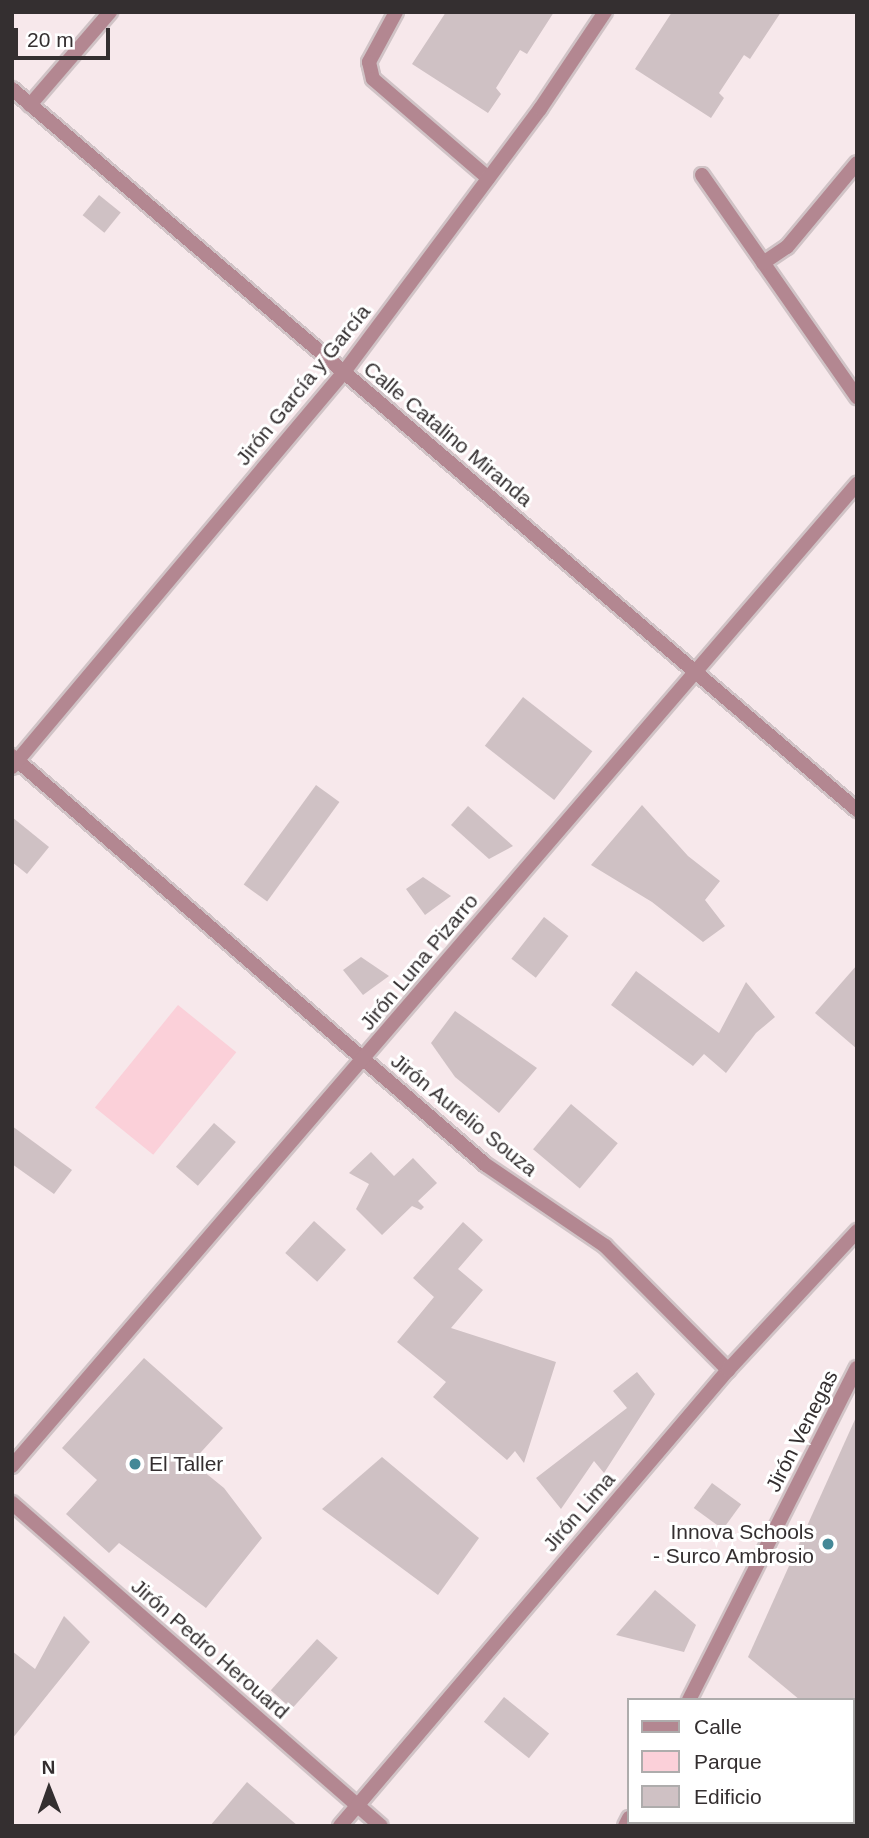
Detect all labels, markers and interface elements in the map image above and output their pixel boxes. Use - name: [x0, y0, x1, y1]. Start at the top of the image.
- scale bar: [18, 14, 114, 58]
- text: 20 m: [27, 28, 74, 51]
- street label: Jirón García y García: [230, 300, 376, 470]
- street label: Calle Catalino Miranda: [359, 356, 537, 512]
- street label: Jirón Luna Pizarro: [355, 889, 483, 1035]
- street label: Jirón Aurelio Souza: [385, 1048, 543, 1182]
- street label: Jirón Venegas: [761, 1366, 843, 1496]
- place label: El Taller: [149, 1451, 224, 1477]
- marker: El Taller: [127, 1456, 143, 1472]
- street label: Jirón Lima: [538, 1467, 620, 1557]
- place label: Innova Schools - Surco Ambrosio: [652, 1519, 814, 1569]
- marker: Innova Schools - Surco Ambrosio: [820, 1536, 836, 1552]
- street label: Jirón Pedro Herouard: [126, 1574, 294, 1724]
- legend: [628, 1698, 855, 1824]
- text: Calle: [694, 1715, 742, 1738]
- text: Parque: [694, 1750, 762, 1773]
- north arrow: [14, 1754, 84, 1824]
- text: N: [42, 1757, 56, 1778]
- text: Edificio: [694, 1785, 762, 1808]

